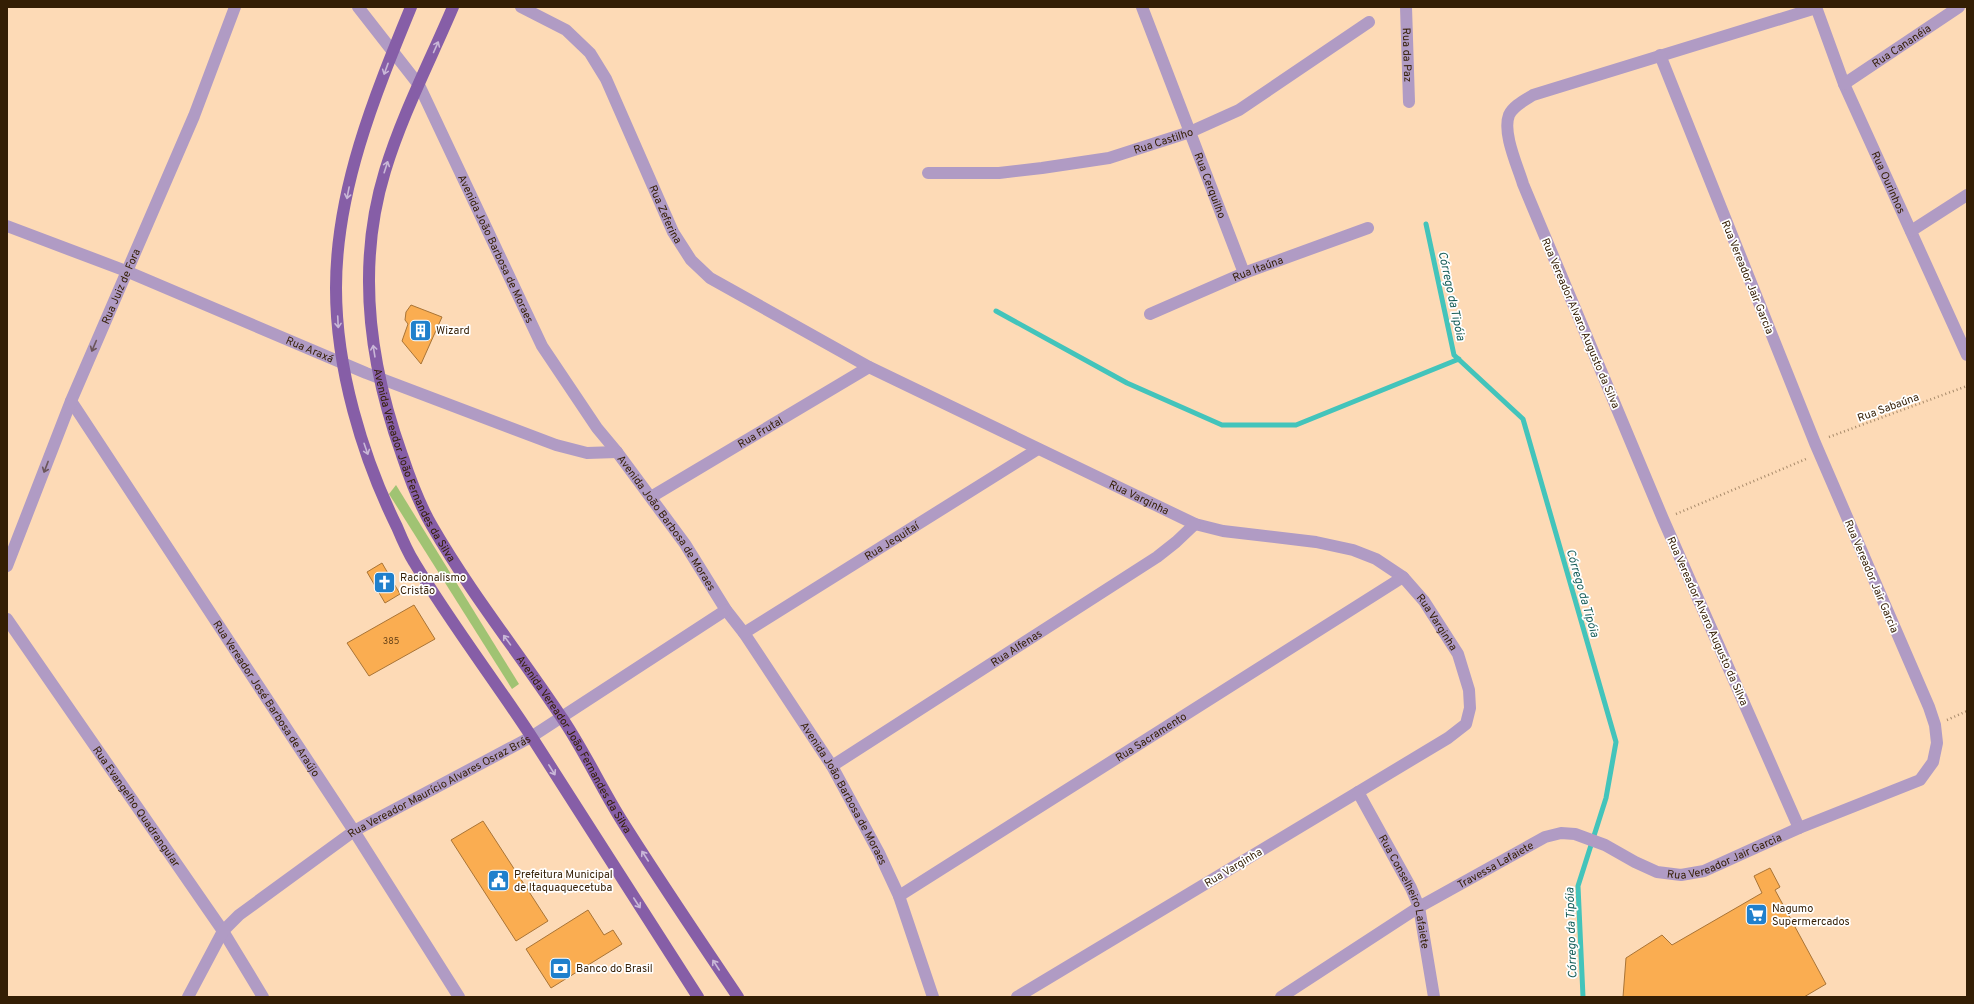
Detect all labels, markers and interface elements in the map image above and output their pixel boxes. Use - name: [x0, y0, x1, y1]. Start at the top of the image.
- street label: Rua Cananéia: [1870, 22, 1934, 71]
- street label: Rua da Paz: [1399, 28, 1414, 82]
- one-way arrow: [433, 41, 440, 53]
- one-way arrow: [382, 63, 390, 75]
- street label: Rua Castilho: [1132, 125, 1195, 158]
- street label: Rua Ourinhos: [1868, 149, 1908, 216]
- street label: Rua Cerquilho: [1190, 151, 1228, 221]
- one-way arrow: [383, 161, 391, 173]
- street label: Avenida João Barbosa de Moraes: [454, 173, 536, 326]
- street label: Rua Zeferina: [645, 183, 685, 247]
- one-way arrow: [343, 186, 351, 199]
- street label: Rua Vereador Jair Garcia: [1718, 218, 1776, 337]
- street label: Rua Vereador Alvaro Augusto da Silva: [1538, 236, 1623, 411]
- street label: Rua Juiz de Fora: [99, 246, 144, 327]
- water label: Córrego da Tipóia: [1434, 250, 1468, 343]
- street label: Rua Itaúna: [1231, 253, 1285, 285]
- one-way arrow: [334, 315, 341, 328]
- building icon: Wizard: [408, 317, 434, 343]
- place label: Wizard: [436, 324, 470, 338]
- street label: Rua Araxá: [284, 334, 336, 366]
- one-way arrow: [90, 340, 98, 352]
- one-way arrow: [370, 345, 378, 358]
- street label: Avenida Vereador João Fernandes da Silva: [370, 367, 458, 565]
- street label: Rua Sabaúna: [1856, 390, 1921, 426]
- street label: Rua Frutal: [735, 414, 786, 452]
- one-way arrow: [362, 442, 370, 454]
- street label: Avenida João Barbosa de Moraes: [614, 453, 718, 594]
- one-way arrow: [41, 460, 49, 472]
- street label: Rua Varginha: [1107, 478, 1171, 519]
- street label: Rua Vereador Jair Garcia: [1841, 518, 1901, 635]
- street label: Rua Jequitaí: [862, 519, 923, 564]
- street label: Rua Vereador Alvaro Augusto da Silva: [1663, 535, 1751, 708]
- water label: Córrego da Tipóia: [1562, 547, 1603, 640]
- church icon: Racionalismo Cristão: [371, 570, 397, 596]
- place label: Racionalismo Cristão: [400, 571, 466, 598]
- street label: Rua Varginha: [1413, 591, 1460, 654]
- street label: Rua Vereador José Barbosa de Araújo: [209, 618, 322, 780]
- street label: Rua Alfenas: [988, 627, 1045, 670]
- one-way arrow: [503, 635, 511, 646]
- house number: 385: [383, 636, 399, 647]
- street label: Avenida Vereador João Fernandes da Silva: [513, 653, 634, 837]
- street label: Rua Sacramento: [1113, 710, 1190, 765]
- street label: Avenida João Barbosa de Moraes: [797, 720, 890, 867]
- street label: Rua Vereador Maurício Alvares Osraz Brás: [345, 732, 534, 841]
- street label: Rua Evangelho Quadrangular: [89, 744, 183, 871]
- one-way arrow: [548, 764, 556, 776]
- street label: Rua Vereador Jair Garcia: [1666, 831, 1784, 883]
- street label: Rua Conselheiro Lafaiete: [1375, 832, 1432, 950]
- street label: Travessa Lafaiete: [1455, 839, 1536, 892]
- street label: Rua Varginha: [1202, 845, 1265, 891]
- one-way arrow: [641, 851, 649, 862]
- public building icon: Prefeitura Municipal de Itaquaquecetuba: [486, 867, 512, 893]
- place label: Prefeitura Municipal de Itaquaquecetuba: [514, 868, 613, 895]
- water label: Córrego da Tipóia: [1562, 886, 1582, 979]
- one-way arrow: [633, 897, 641, 908]
- supermarket icon: Nagumo Supermercados: [1744, 901, 1770, 927]
- place label: Nagumo Supermercados: [1772, 902, 1850, 929]
- bank icon: Banco do Brasil: [547, 955, 573, 981]
- one-way arrow: [712, 959, 721, 970]
- place label: Banco do Brasil: [576, 962, 653, 976]

